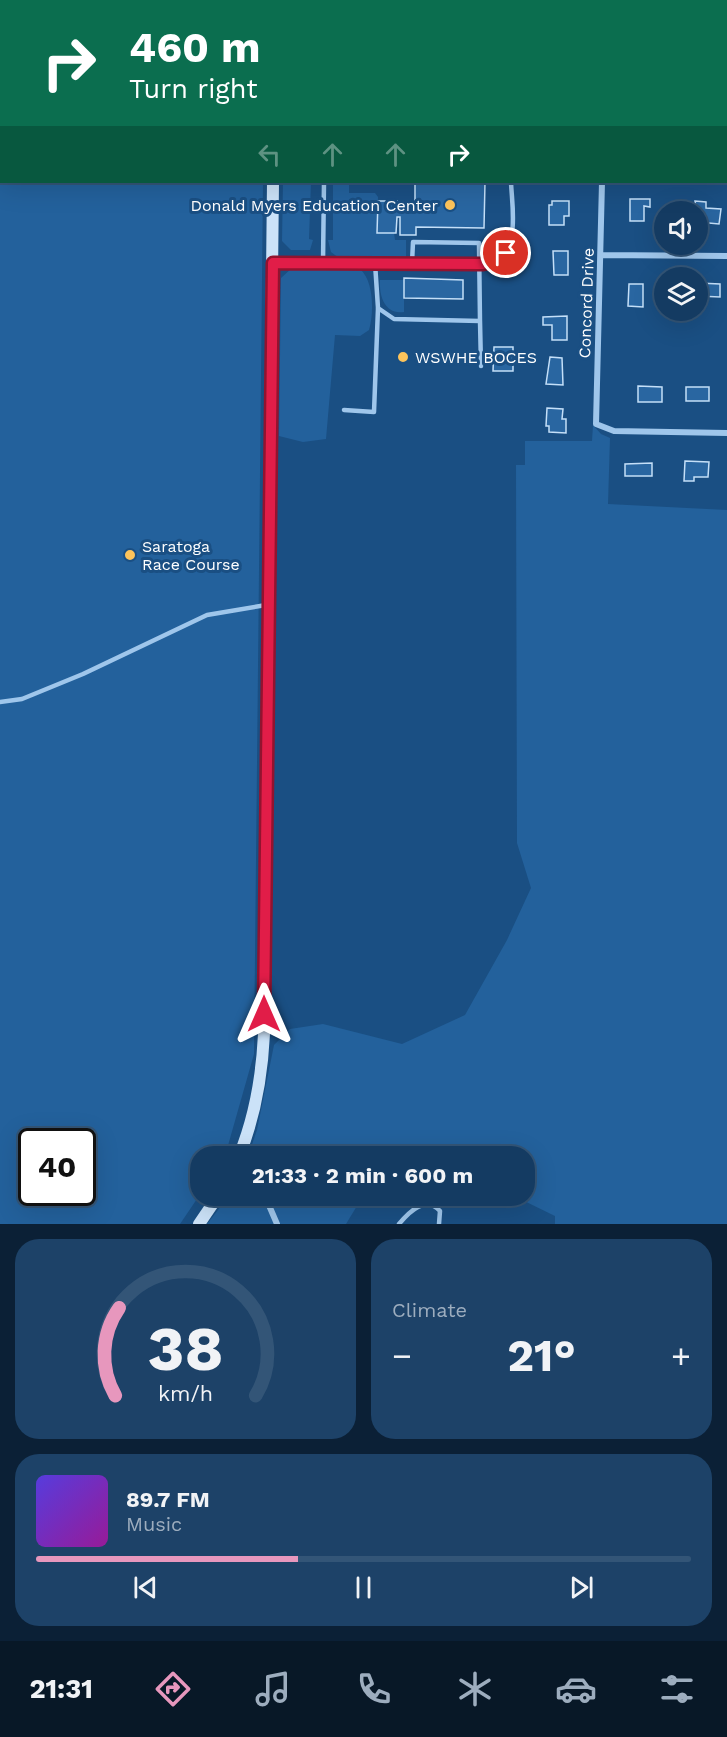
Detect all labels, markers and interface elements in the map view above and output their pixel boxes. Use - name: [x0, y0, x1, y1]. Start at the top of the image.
- text: 460 m: [129, 23, 261, 72]
- icon: right: [30, 24, 108, 102]
- text: Turn right: [129, 73, 258, 105]
- icon: left: [253, 138, 286, 171]
- icon: ahead: [316, 138, 349, 171]
- icon: ahead: [379, 138, 412, 171]
- icon: right: [442, 138, 475, 171]
- place label: Donald Myers Education Center: [190, 196, 438, 215]
- marker: Donald Myers Education Center: [443, 198, 457, 212]
- map controls: [654, 201, 708, 321]
- button: sound: [654, 201, 708, 255]
- pin: [480, 227, 531, 278]
- icon: arrive: [489, 236, 522, 269]
- street label: Concord Drive: [575, 247, 598, 359]
- button: layers: [654, 267, 708, 321]
- place label: WSWHE BOCES: [415, 348, 537, 367]
- marker: WSWHE BOCES: [396, 350, 410, 364]
- place label: Saratoga Race Course: [142, 537, 240, 574]
- marker: Saratoga Race Course: [123, 548, 137, 562]
- position arrow: [232, 982, 296, 1046]
- speed limit sign: 40: [18, 1128, 96, 1206]
- text: 21:33 · 2 min · 600 m: [252, 1163, 473, 1188]
- text: Climate: [392, 1298, 467, 1322]
- text: 38: [147, 1312, 224, 1385]
- text: 21°: [507, 1329, 576, 1382]
- text: −: [392, 1336, 412, 1375]
- text: +: [671, 1336, 691, 1375]
- text: km/h: [158, 1381, 213, 1406]
- text: 89.7 FM: [126, 1487, 210, 1512]
- text: Music: [126, 1512, 182, 1536]
- icon: previous: [129, 1571, 162, 1604]
- icon: pause: [347, 1571, 380, 1604]
- icon: next: [565, 1571, 598, 1604]
- icon: directions: [152, 1668, 194, 1710]
- icon: music: [252, 1668, 294, 1710]
- icon: phone: [353, 1668, 395, 1710]
- icon: climate: [454, 1668, 496, 1710]
- icon: car: [555, 1668, 597, 1710]
- icon: filters: [656, 1668, 698, 1710]
- text: 21:31: [29, 1673, 93, 1705]

